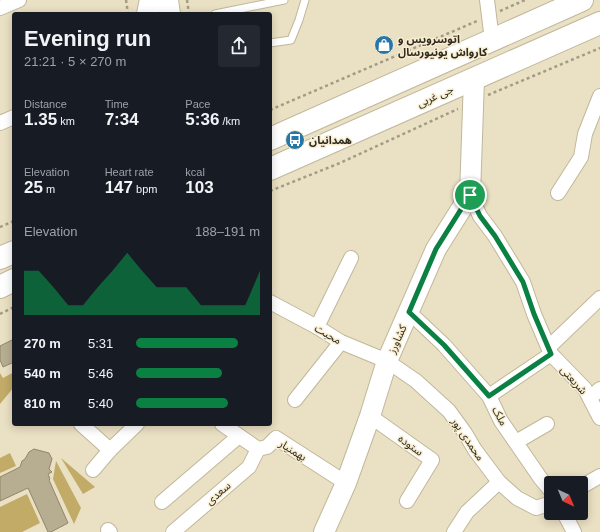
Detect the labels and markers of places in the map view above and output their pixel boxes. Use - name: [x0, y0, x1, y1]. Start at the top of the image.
- place label: اتوسرویس و کارواش یونیورسال: [398, 33, 488, 59]
- shop icon: اتوسرویس و کارواش یونیورسال: [373, 34, 395, 56]
- bus stop icon: همدانیان: [284, 129, 306, 151]
- place label: همدانیان: [309, 134, 352, 147]
- pin: [453, 178, 487, 212]

